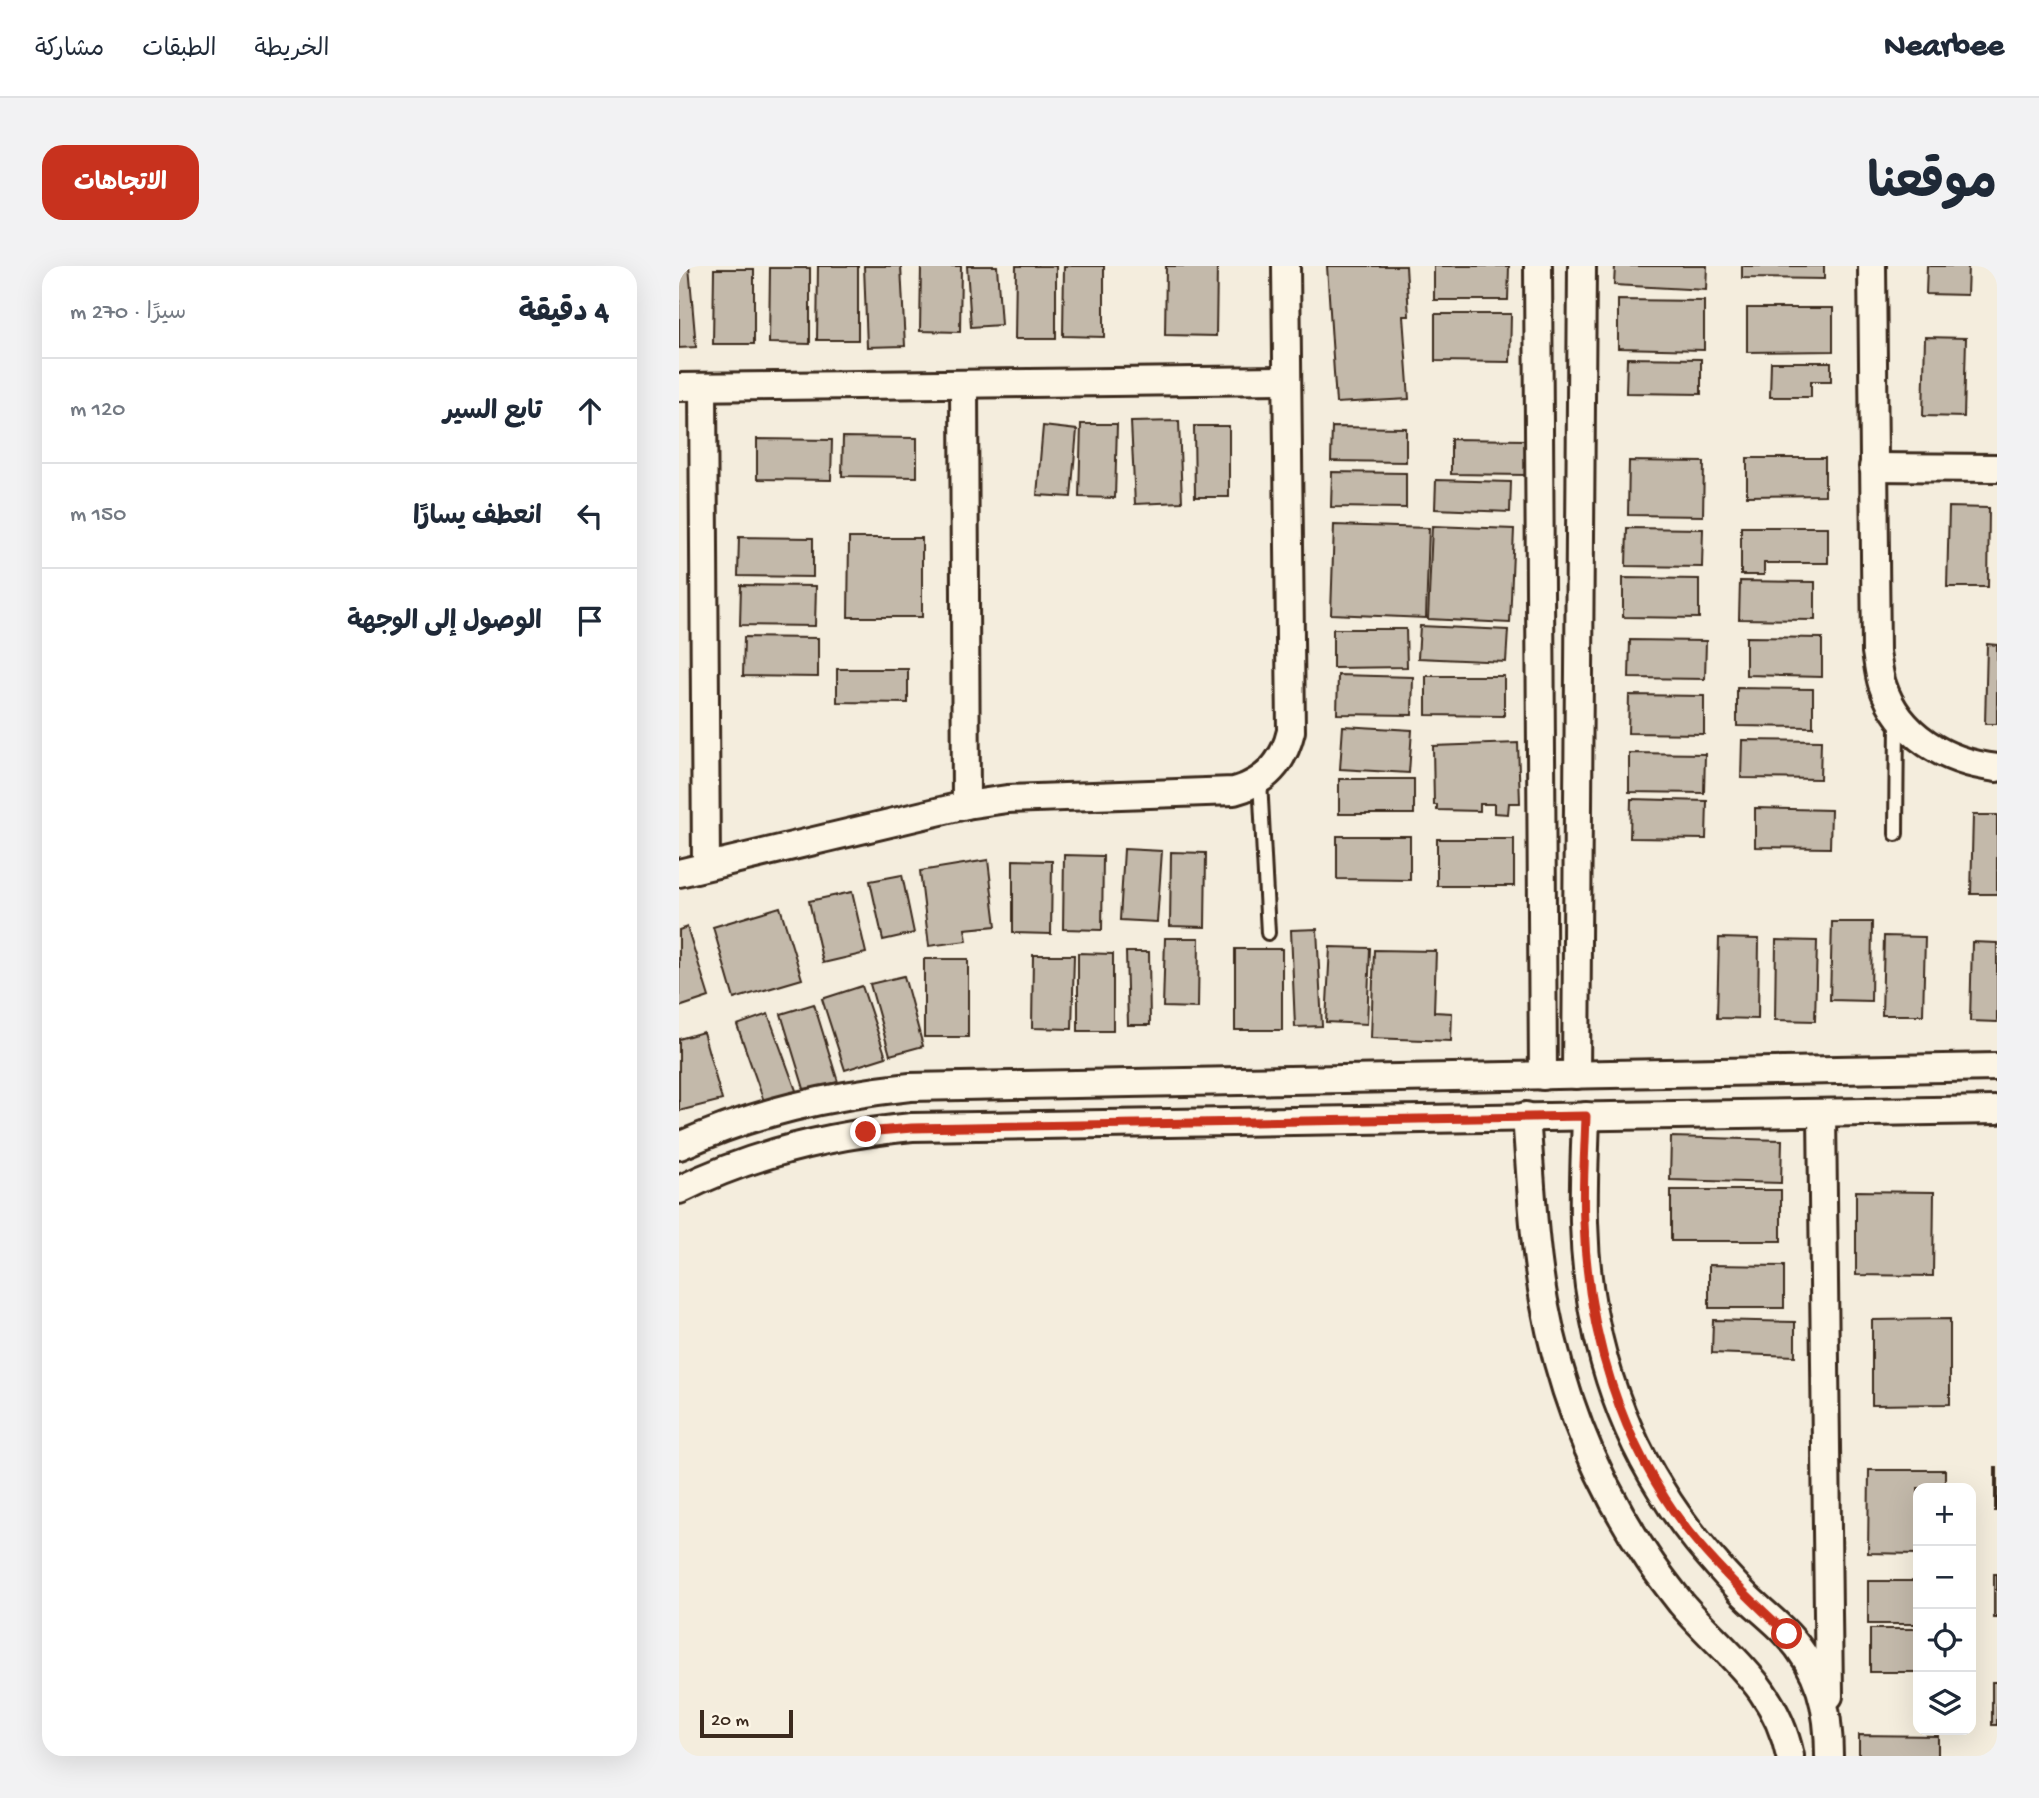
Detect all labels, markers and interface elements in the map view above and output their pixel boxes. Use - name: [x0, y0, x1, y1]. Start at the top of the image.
- text: Nearbee: [1884, 29, 2004, 67]
- text: مشاركة: [35, 36, 104, 65]
- text: الطبقات: [142, 36, 217, 65]
- text: الخريطة: [255, 36, 329, 65]
- button: الاتجاهات: [42, 145, 199, 220]
- text: موقعنا: [1867, 158, 1997, 216]
- text: 4 دقيقة: [518, 297, 609, 332]
- text: سيرًا · 270 m: [70, 300, 186, 327]
- icon: ahead: [571, 392, 609, 430]
- text: 120 m: [70, 397, 125, 424]
- text: تابع السير: [443, 398, 542, 429]
- icon: left: [571, 497, 609, 535]
- text: 150 m: [70, 502, 126, 529]
- text: انعطف يسارًا: [413, 503, 542, 534]
- icon: arrive: [571, 602, 609, 640]
- text: الوصول إلى الوجهة: [347, 608, 542, 639]
- route end: [850, 1116, 881, 1147]
- map controls: [1913, 1483, 1976, 1735]
- button: +: [1913, 1483, 1976, 1546]
- button: −: [1913, 1546, 1976, 1609]
- button: locate: [1913, 1609, 1976, 1672]
- route start: [1771, 1618, 1802, 1649]
- button: layers: [1913, 1672, 1976, 1735]
- scale bar: [700, 1707, 793, 1739]
- text: 20 m: [711, 1710, 749, 1733]

